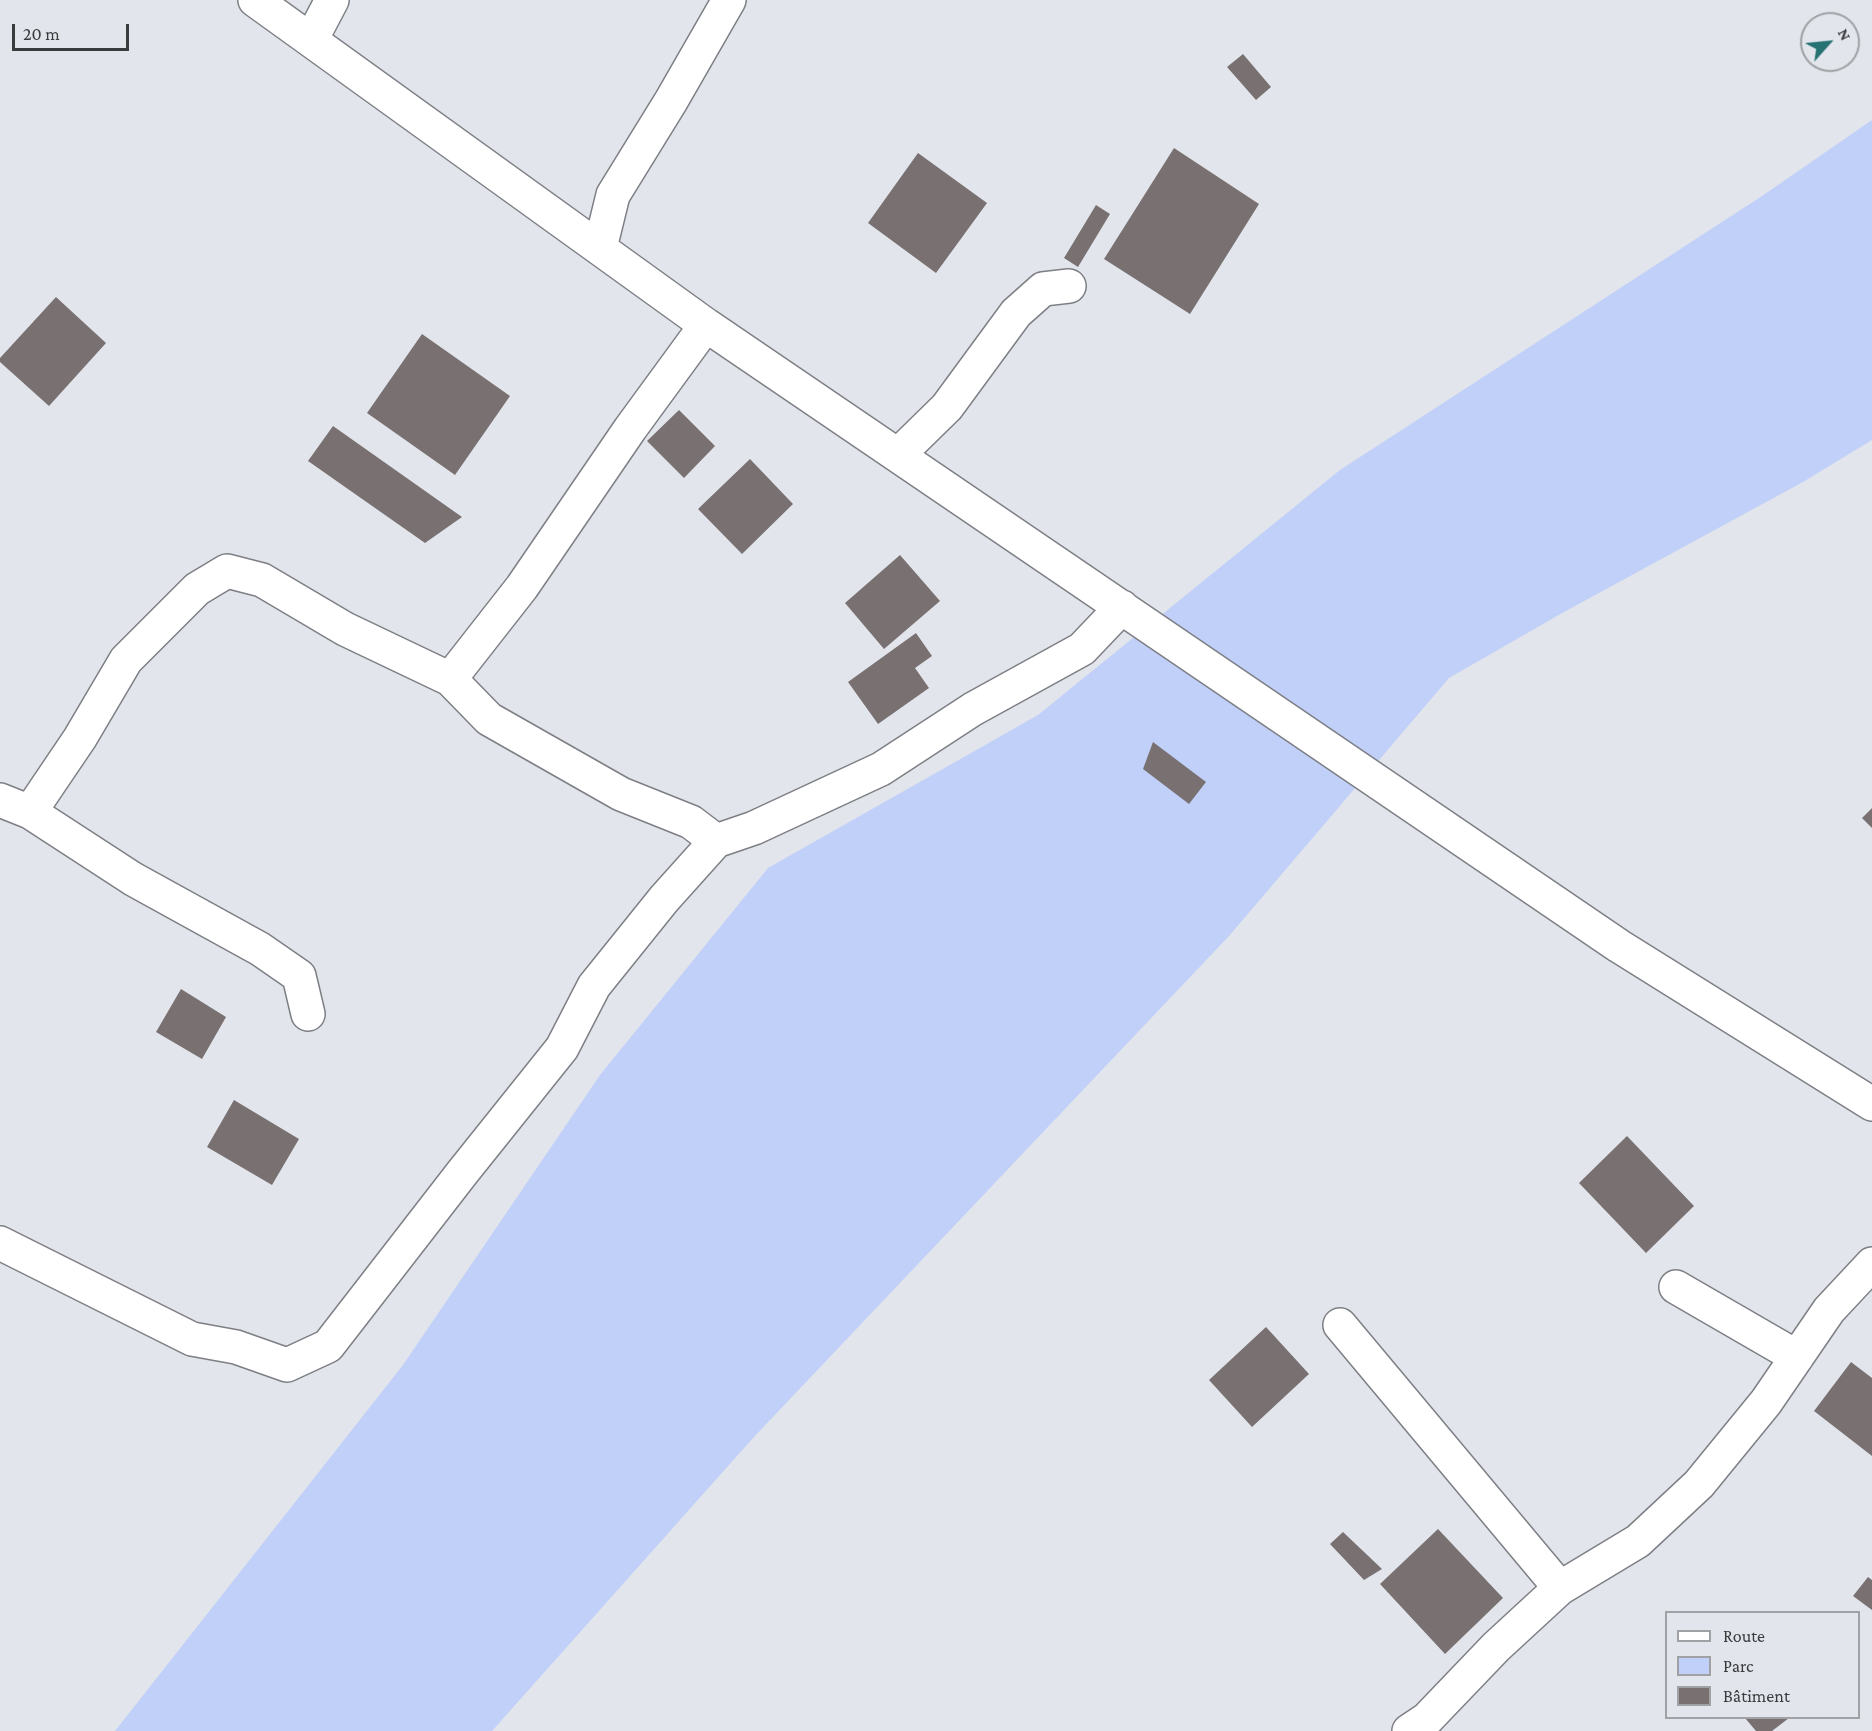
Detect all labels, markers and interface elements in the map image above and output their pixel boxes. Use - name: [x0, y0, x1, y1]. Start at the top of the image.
- scale bar: [15, 12, 132, 50]
- north arrow: [1800, 12, 1860, 72]
- text: 20 m: [23, 24, 60, 44]
- text: N: [1835, 26, 1855, 43]
- legend: [1665, 1611, 1860, 1719]
- text: Route: [1723, 1626, 1765, 1646]
- text: Parc: [1723, 1656, 1754, 1676]
- text: Bâtiment: [1723, 1686, 1790, 1706]

